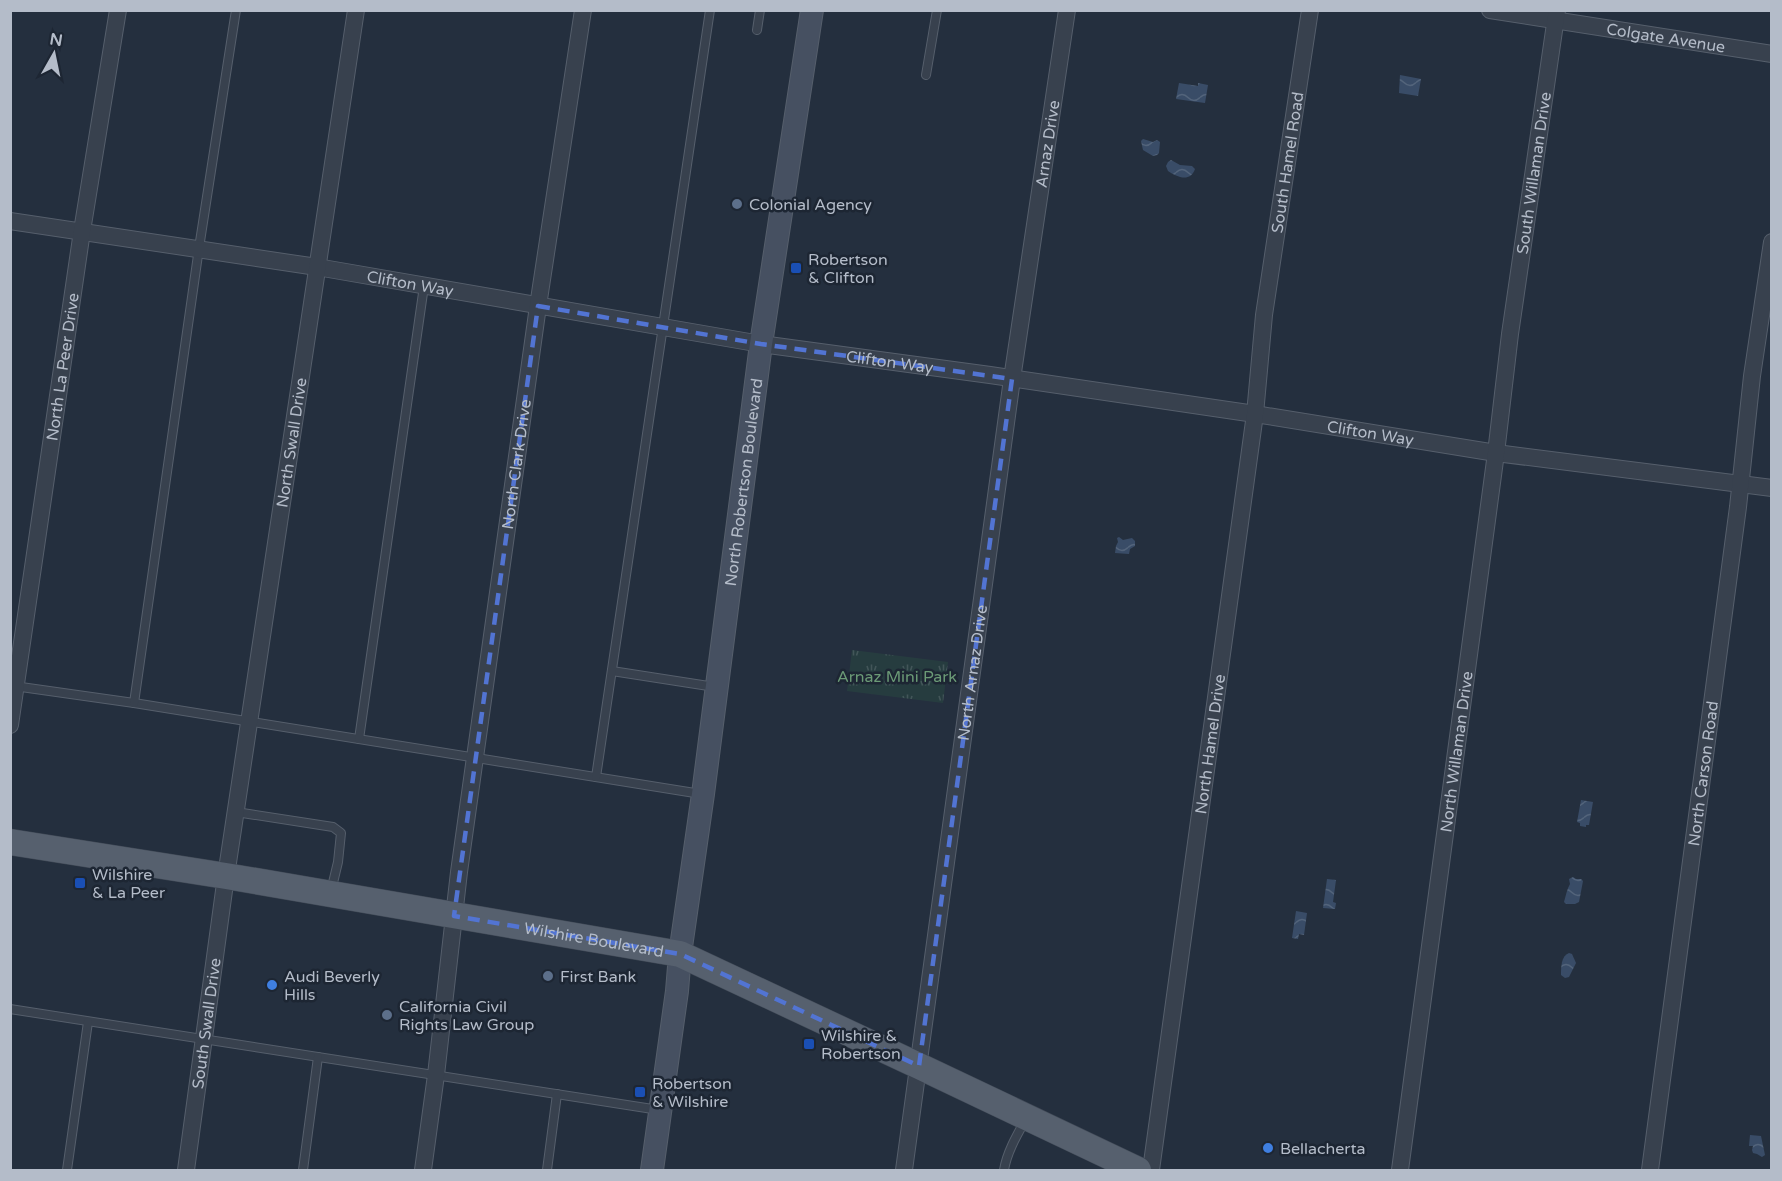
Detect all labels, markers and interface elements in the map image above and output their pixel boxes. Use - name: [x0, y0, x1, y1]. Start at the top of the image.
- street label: Colgate Avenue: [1605, 19, 1727, 58]
- north arrow: [24, 24, 84, 84]
- text: N: [48, 29, 64, 51]
- street label: South Hamel Road: [1268, 90, 1309, 234]
- street label: South Willaman Drive: [1513, 91, 1556, 255]
- street label: Arnaz Drive: [1032, 99, 1064, 189]
- place label: Colonial Agency: [749, 195, 872, 215]
- marker: Colonial Agency: [730, 197, 744, 211]
- place label: Robertson & Clifton: [808, 250, 888, 288]
- marker: Robertson & Clifton: [789, 261, 803, 275]
- street label: Clifton Way: [365, 267, 455, 302]
- street label: North La Peer Drive: [43, 292, 84, 442]
- street label: Clifton Way: [845, 347, 935, 378]
- street label: North Swall Drive: [272, 376, 312, 509]
- street label: North Robertson Boulevard: [721, 377, 767, 587]
- street label: North Clark Drive: [498, 398, 536, 531]
- street label: Clifton Way: [1325, 417, 1416, 451]
- street label: North Arnaz Drive: [954, 604, 992, 742]
- park label: Arnaz Mini Park: [837, 667, 957, 687]
- street label: North Willaman Drive: [1436, 670, 1478, 834]
- street label: North Hamel Drive: [1191, 673, 1230, 815]
- street label: North Carson Road: [1684, 700, 1723, 847]
- place label: Wilshire & La Peer: [92, 865, 166, 903]
- marker: Wilshire & La Peer: [73, 876, 87, 890]
- street label: Wilshire Boulevard: [522, 918, 665, 962]
- street label: South Swall Drive: [188, 957, 226, 1090]
- place label: Audi Beverly Hills: [284, 967, 380, 1005]
- place label: First Bank: [560, 967, 636, 987]
- marker: First Bank: [541, 969, 555, 983]
- marker: Audi Beverly Hills: [265, 978, 279, 992]
- place label: California Civil Rights Law Group: [399, 997, 534, 1035]
- marker: California Civil Rights Law Group: [380, 1008, 394, 1022]
- place label: Wilshire & Robertson: [821, 1026, 901, 1064]
- marker: Wilshire & Robertson: [802, 1037, 816, 1051]
- place label: Robertson & Wilshire: [652, 1074, 732, 1112]
- marker: Robertson & Wilshire: [633, 1085, 647, 1099]
- place label: Bellacherta: [1280, 1139, 1366, 1159]
- marker: Bellacherta: [1261, 1141, 1275, 1155]

